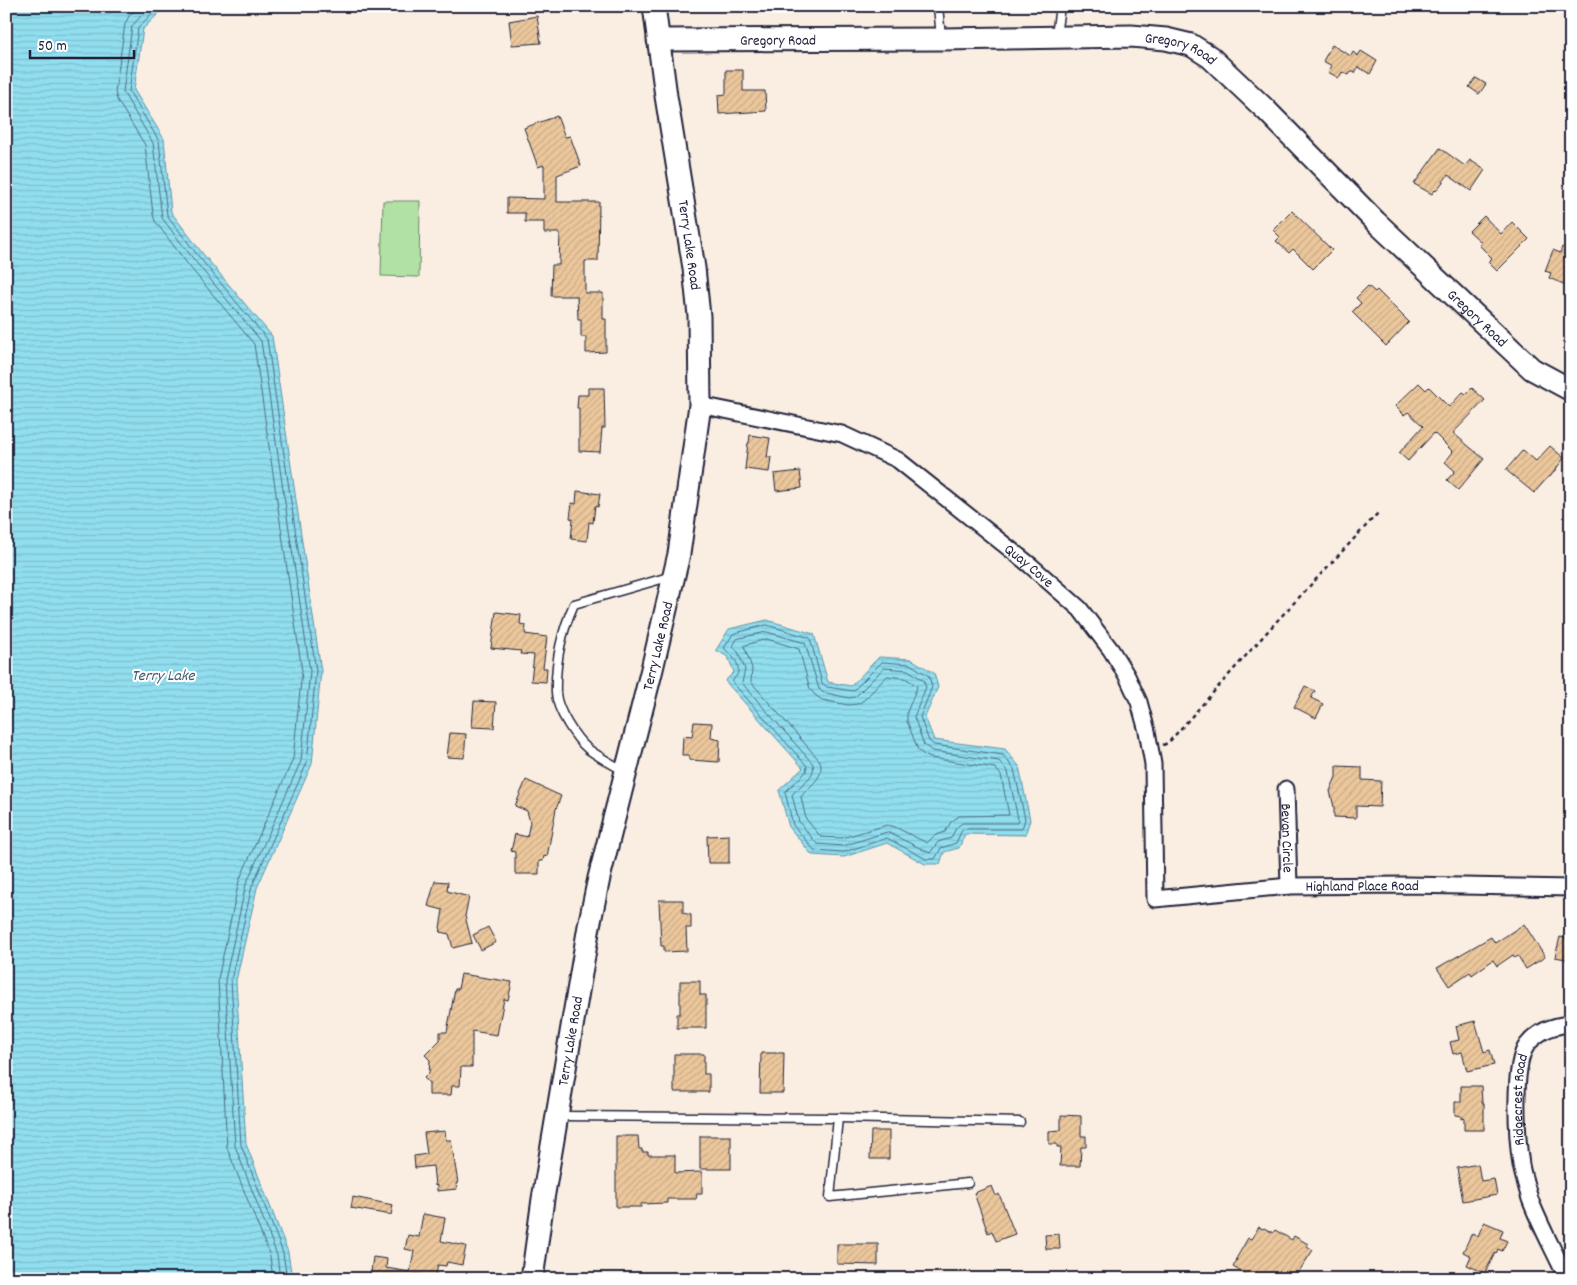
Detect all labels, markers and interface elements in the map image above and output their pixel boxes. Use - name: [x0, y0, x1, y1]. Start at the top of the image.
- scale bar: [30, 28, 134, 60]
- street label: Gregory Road: [1144, 28, 1221, 71]
- street label: Gregory Road: [740, 30, 816, 53]
- text: 50 m: [38, 36, 67, 58]
- street label: Terry Lake Road: [671, 199, 705, 292]
- street label: Gregory Road: [1441, 285, 1511, 353]
- street label: Quay Cove: [999, 539, 1058, 594]
- street label: Terry Lake Road: [638, 600, 680, 693]
- water label: Terry Lake: [131, 665, 196, 688]
- street label: Bevan Circle: [1273, 803, 1298, 873]
- street label: Highland Place Road: [1305, 876, 1419, 899]
- street label: Terry Lake Road: [553, 995, 590, 1088]
- street label: Ridgecrest Road: [1508, 1052, 1535, 1146]

